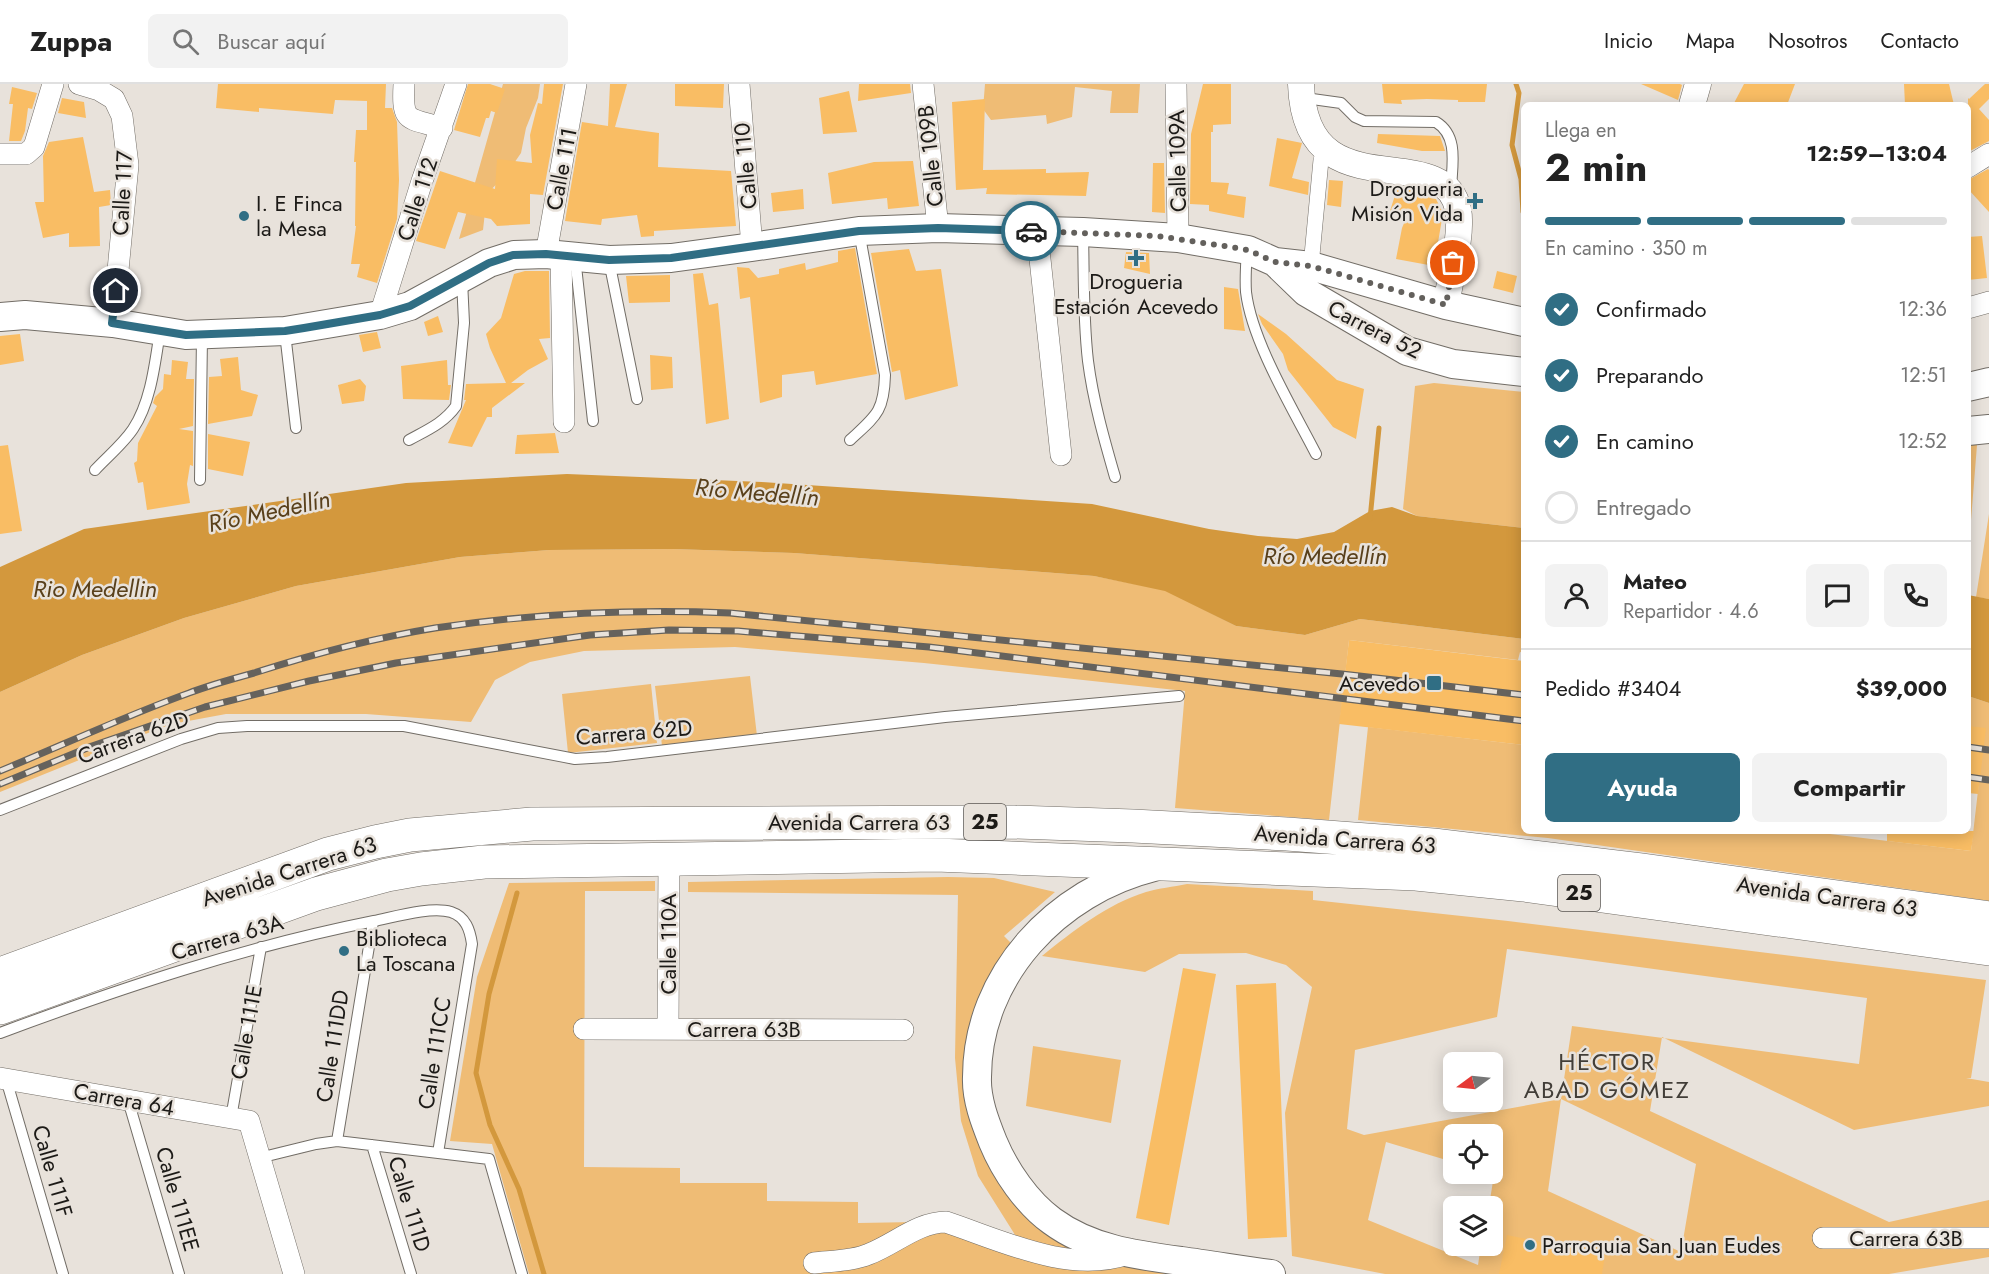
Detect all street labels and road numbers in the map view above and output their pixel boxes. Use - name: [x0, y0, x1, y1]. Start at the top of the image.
- street label: Calle 109B: [909, 104, 951, 208]
- street label: Calle 109A: [1160, 109, 1194, 213]
- street label: Calle 110: [725, 121, 765, 211]
- street label: Calle 111: [537, 125, 585, 213]
- street label: Calle 117: [104, 149, 140, 236]
- street label: Calle 112: [388, 153, 446, 245]
- street label: Carrera 52: [1323, 292, 1427, 366]
- street label: Carrera 62D: [73, 702, 193, 772]
- street label: Carrera 62D: [575, 711, 694, 753]
- road number: 25: [964, 804, 1006, 840]
- street label: Avenida Carrera 63: [768, 806, 950, 838]
- street label: Avenida Carrera 63: [1253, 817, 1437, 861]
- street label: Avenida Carrera 63: [197, 828, 381, 914]
- street label: Avenida Carrera 63: [1735, 867, 1919, 925]
- road number: 25: [1558, 875, 1600, 911]
- street label: Calle 110A: [652, 893, 684, 995]
- street label: Carrera 63A: [167, 906, 287, 968]
- street label: Calle 111E: [222, 982, 270, 1082]
- street label: Calle 111DD: [307, 987, 357, 1104]
- street label: Calle 111CC: [409, 994, 459, 1112]
- street label: Carrera 63B: [687, 1013, 801, 1045]
- street label: Carrera 64: [71, 1074, 177, 1124]
- street label: Calle 111F: [25, 1121, 81, 1221]
- street label: Calle 111EE: [148, 1143, 208, 1255]
- street label: Calle 111D: [380, 1152, 440, 1256]
- street label: Carrera 63B: [1849, 1222, 1963, 1254]

